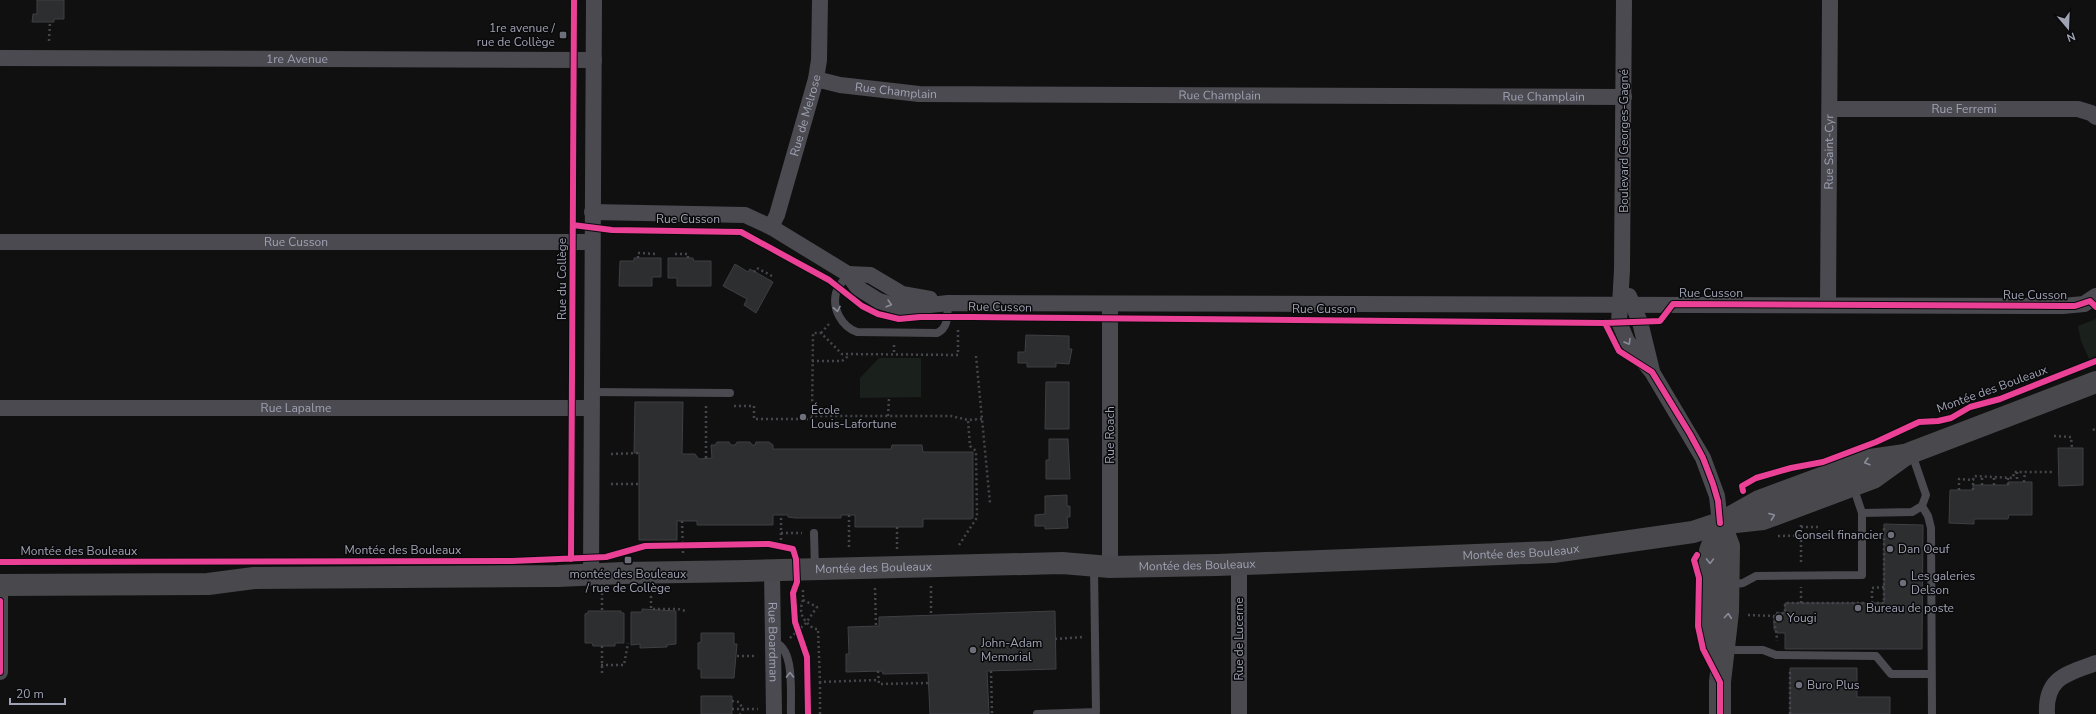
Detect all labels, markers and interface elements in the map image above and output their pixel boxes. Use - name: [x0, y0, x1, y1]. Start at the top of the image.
- north arrow: [2048, 8, 2088, 48]
- place label: 1re avenue / rue de Collège: [477, 20, 556, 50]
- text: N: [2065, 29, 2077, 45]
- marker: 1re avenue / rue de Collège: [558, 30, 568, 40]
- street label: 1re Avenue: [266, 51, 328, 67]
- street label: Boulevard Georges-Gagné: [1616, 69, 1632, 213]
- street label: Rue de Melrose: [786, 74, 825, 158]
- street label: Rue Champlain: [854, 79, 937, 102]
- street label: Rue Champlain: [1179, 87, 1261, 103]
- street label: Rue Champlain: [1503, 88, 1585, 105]
- street label: Rue Ferremi: [1932, 101, 1997, 117]
- street label: Rue Saint-Cyr: [1821, 114, 1837, 190]
- street label: Rue Cusson: [656, 211, 720, 227]
- street label: Rue Cusson: [264, 234, 328, 250]
- street label: Rue du Collège: [554, 238, 570, 320]
- street label: Rue Cusson: [1679, 285, 1743, 301]
- street label: Rue Cusson: [2003, 287, 2067, 303]
- street label: Rue Cusson: [968, 298, 1032, 316]
- one-way arrow: [885, 299, 892, 308]
- street label: Rue Cusson: [1292, 301, 1356, 317]
- one-way arrow: [833, 306, 841, 312]
- one-way arrow: [1623, 338, 1630, 345]
- street label: Montée des Bouleaux: [1934, 361, 2050, 416]
- street label: Rue Lapalme: [261, 400, 331, 416]
- place label: École Louis-Lafortune: [811, 402, 897, 432]
- street label: Rue Roach: [1102, 406, 1118, 464]
- marker: École Louis-Lafortune: [798, 412, 808, 422]
- one-way arrow: [1863, 457, 1870, 466]
- one-way arrow: [1768, 512, 1775, 520]
- place label: Conseil financier: [1795, 527, 1884, 543]
- marker: Conseil financier: [1886, 530, 1896, 540]
- street label: Montée des Bouleaux: [1462, 540, 1581, 563]
- place label: Dan Oeuf: [1898, 541, 1950, 557]
- street label: Montée des Bouleaux: [345, 542, 462, 558]
- street label: Montée des Bouleaux: [21, 543, 138, 559]
- marker: Dan Oeuf: [1885, 544, 1895, 554]
- marker: montée des Bouleaux / rue de Collège: [623, 555, 633, 565]
- street label: Montée des Bouleaux: [1139, 555, 1257, 574]
- street label: Montée des Bouleaux: [815, 558, 933, 577]
- one-way arrow: [1705, 558, 1714, 564]
- place label: montée des Bouleaux / rue de Collège: [570, 566, 687, 596]
- place label: Les galeries Delson: [1911, 568, 1975, 598]
- marker: Les galeries Delson: [1898, 578, 1908, 588]
- street label: Rue de Lucerne: [1231, 597, 1247, 681]
- place label: Bureau de poste: [1866, 600, 1954, 616]
- street label: Rue Boardman: [764, 602, 782, 682]
- marker: Bureau de poste: [1853, 603, 1863, 613]
- place label: Yougi: [1786, 610, 1816, 626]
- one-way arrow: [1723, 613, 1732, 619]
- marker: Yougi: [1774, 613, 1784, 623]
- place label: John-Adam Memorial: [980, 635, 1042, 665]
- marker: John-Adam Memorial: [968, 645, 978, 655]
- one-way arrow: [786, 672, 794, 678]
- place label: Buro Plus: [1807, 677, 1860, 693]
- scale bar: [10, 680, 65, 706]
- marker: Buro Plus: [1794, 680, 1804, 690]
- text: 20 m: [16, 686, 44, 702]

